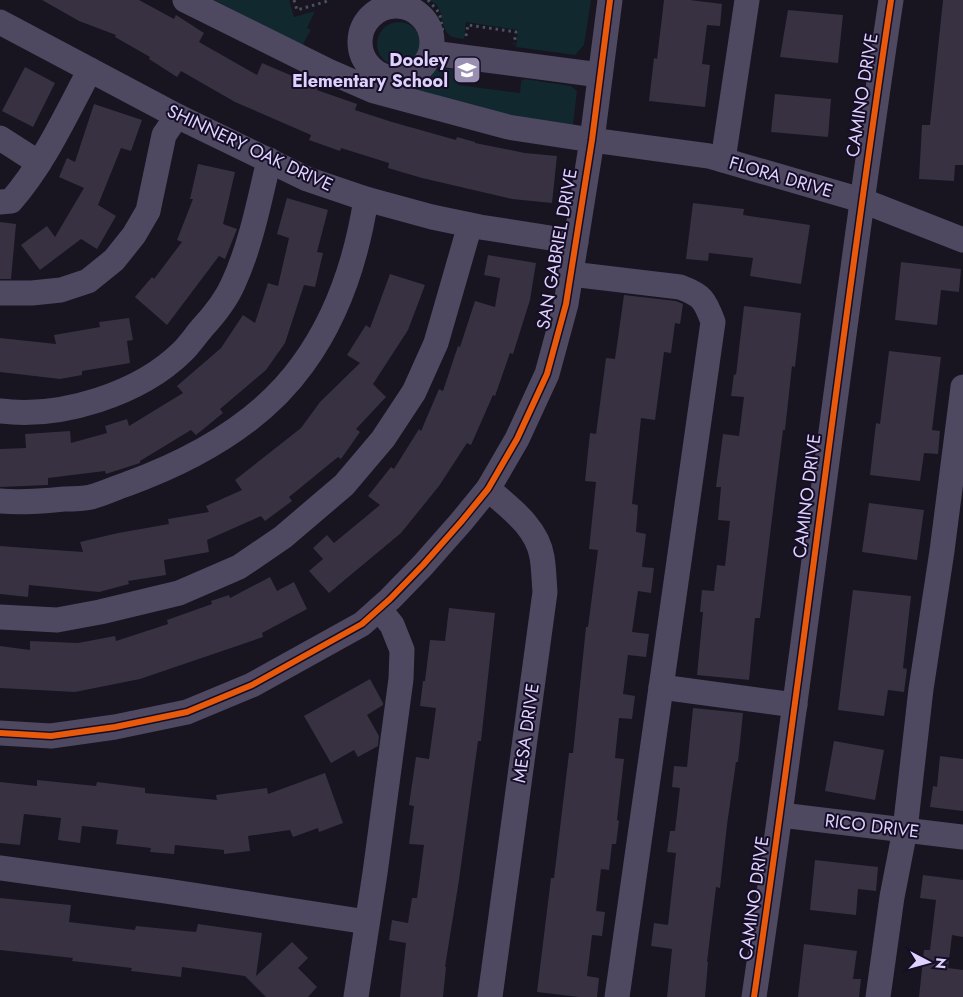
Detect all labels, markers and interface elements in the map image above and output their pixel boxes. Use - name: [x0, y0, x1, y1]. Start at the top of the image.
- street label: CAMINO DRIVE: [839, 31, 885, 159]
- place label: Dooley Elementary School: [292, 47, 449, 94]
- school or university icon: Dooley Elementary School: [452, 55, 482, 85]
- street label: SHINNERY OAK DRIVE: [163, 98, 337, 198]
- street label: FLORA DRIVE: [726, 150, 836, 204]
- street label: SAN GABRIEL DRIVE: [530, 167, 584, 331]
- street label: CAMINO DRIVE: [786, 432, 828, 560]
- street label: MESA DRIVE: [506, 682, 546, 784]
- street label: RICO DRIVE: [823, 807, 921, 845]
- street label: CAMINO DRIVE: [732, 834, 776, 962]
- north arrow: [903, 937, 953, 987]
- text: N: [930, 957, 951, 970]

